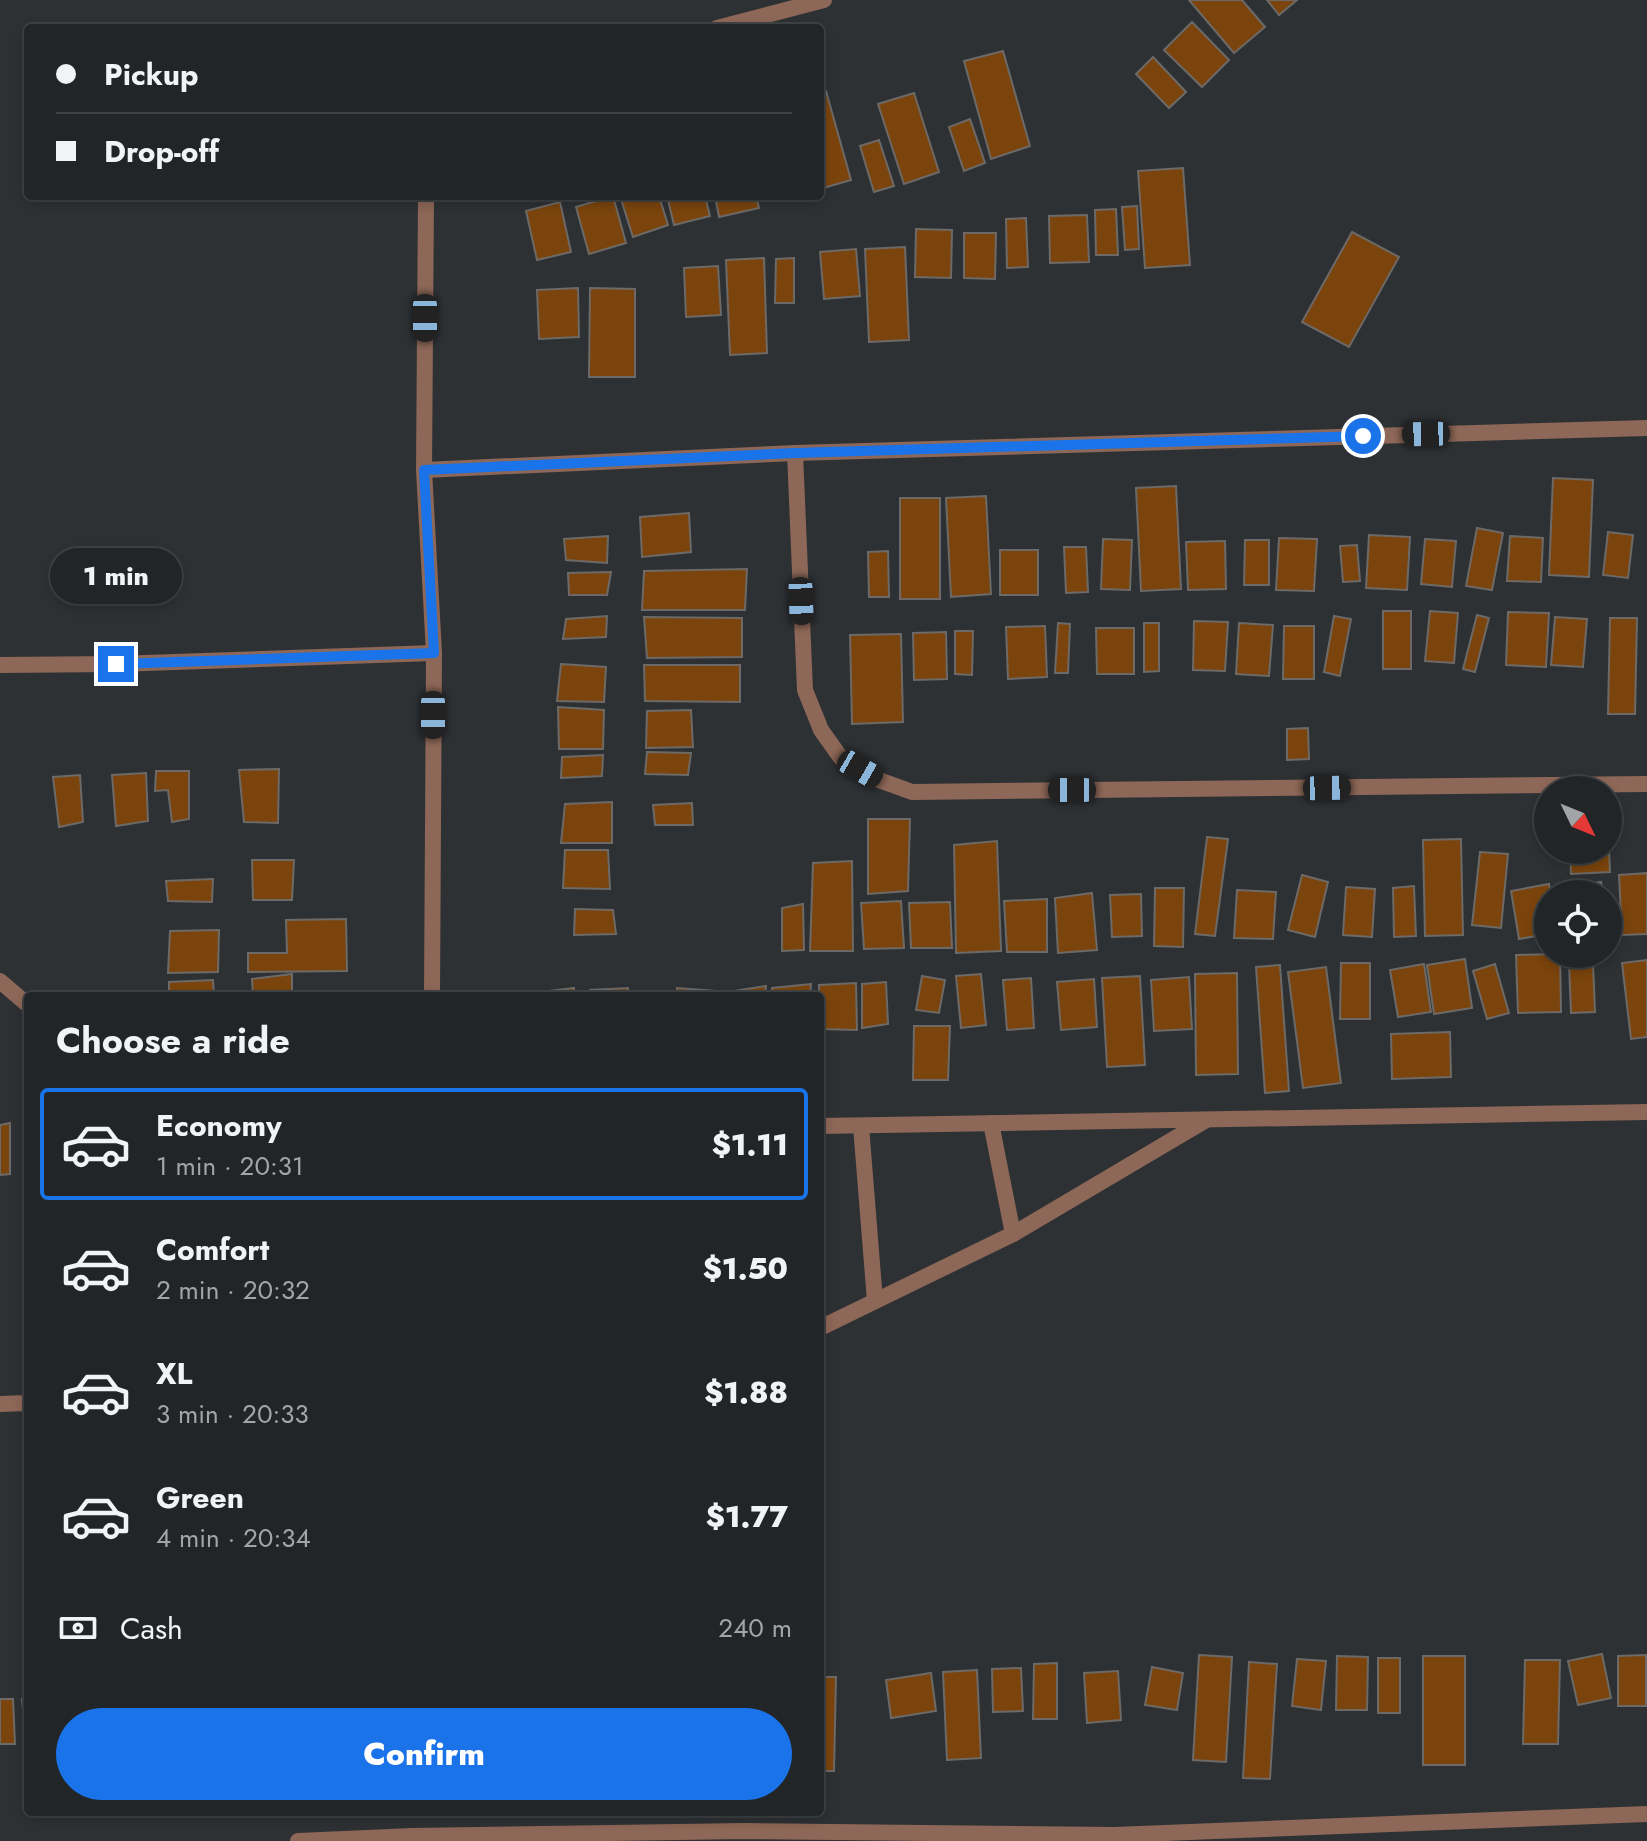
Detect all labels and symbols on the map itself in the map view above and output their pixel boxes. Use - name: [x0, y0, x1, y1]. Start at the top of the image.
- car: [413, 294, 437, 342]
- route start: [1345, 418, 1381, 454]
- car: [1402, 422, 1450, 446]
- callout: 1 min: [50, 548, 182, 604]
- car: [788, 577, 814, 625]
- route end: [98, 646, 134, 682]
- car: [421, 691, 445, 739]
- car: [833, 747, 887, 791]
- car: [1303, 776, 1351, 800]
- north arrow: [1534, 776, 1622, 864]
- car: [1048, 778, 1096, 802]

